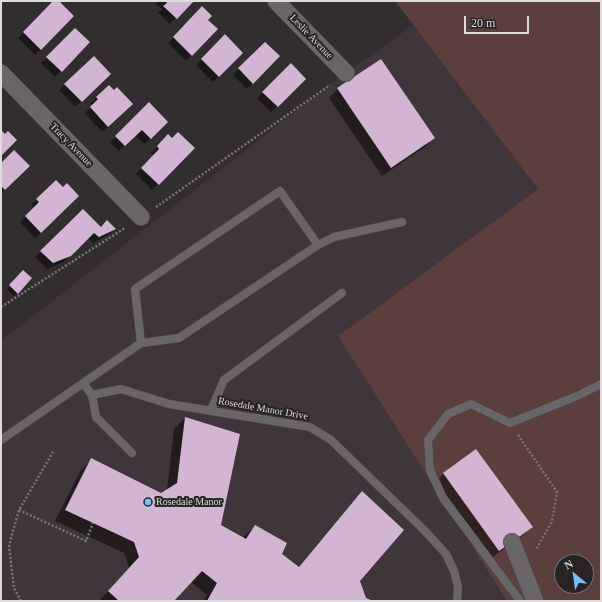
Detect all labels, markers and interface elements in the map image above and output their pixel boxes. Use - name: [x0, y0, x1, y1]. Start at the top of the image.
- scale bar: [466, 8, 531, 34]
- street label: Leslie Avenue: [287, 12, 335, 62]
- text: 20 m: [471, 16, 495, 30]
- street label: Tracy Avenue: [47, 121, 95, 169]
- street label: Rosedale Manor Drive: [217, 395, 309, 423]
- place label: Rosedale Manor: [156, 496, 222, 508]
- marker: Rosedale Manor: [143, 497, 153, 507]
- north arrow: [554, 554, 594, 594]
- text: N: [562, 557, 575, 572]

